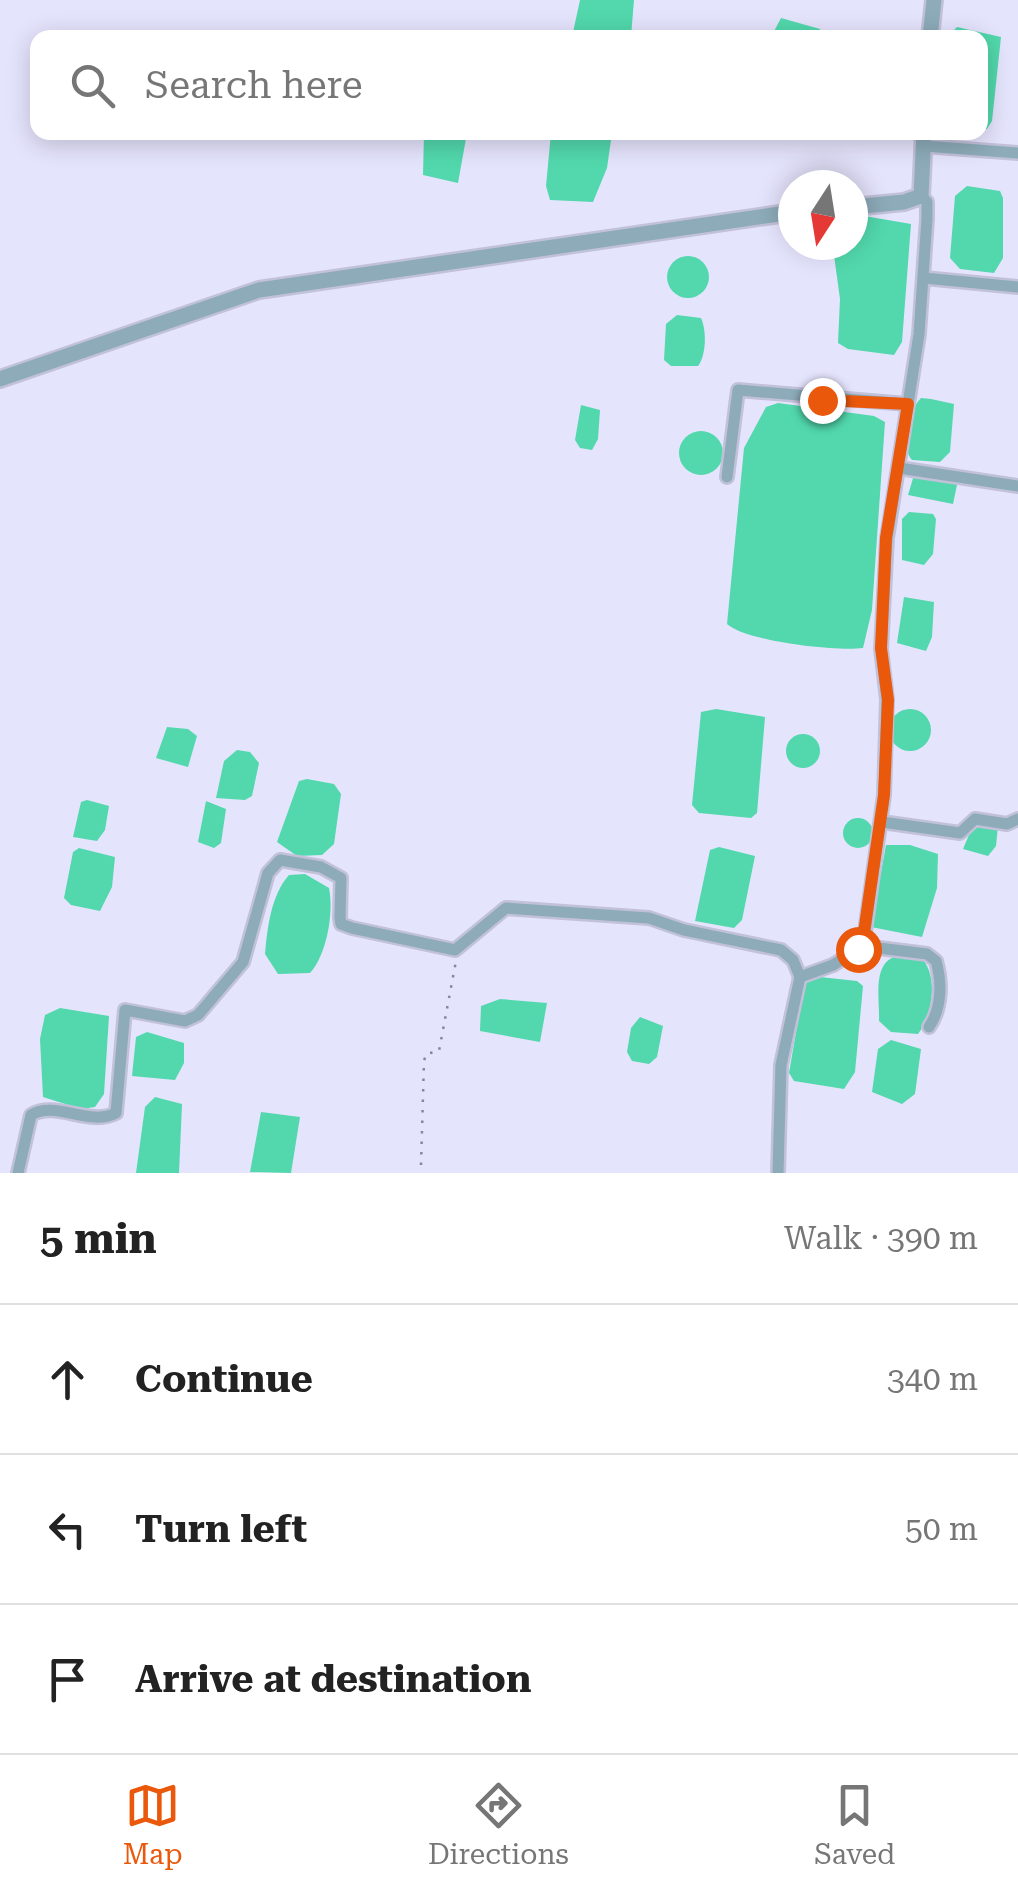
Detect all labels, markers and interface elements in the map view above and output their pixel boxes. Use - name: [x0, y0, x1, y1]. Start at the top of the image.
- search box: [30, 30, 988, 140]
- icon: search: [65, 58, 120, 113]
- text: Search here: [145, 63, 363, 107]
- north arrow: [778, 170, 868, 260]
- route end: [800, 378, 846, 424]
- route start: [836, 927, 882, 973]
- text: 5 min: [40, 1214, 157, 1263]
- text: Walk · 390 m: [784, 1219, 978, 1257]
- icon: ahead: [40, 1352, 95, 1407]
- text: Continue: [135, 1357, 313, 1401]
- text: 340 m: [887, 1360, 978, 1398]
- icon: left: [40, 1502, 95, 1557]
- text: Turn left: [135, 1507, 307, 1551]
- text: 50 m: [905, 1510, 978, 1548]
- icon: arrive: [40, 1652, 95, 1707]
- text: Arrive at destination: [135, 1657, 531, 1701]
- tab: Map: [123, 1778, 183, 1871]
- tab: Directions: [428, 1778, 569, 1871]
- tab: Saved: [814, 1778, 895, 1871]

